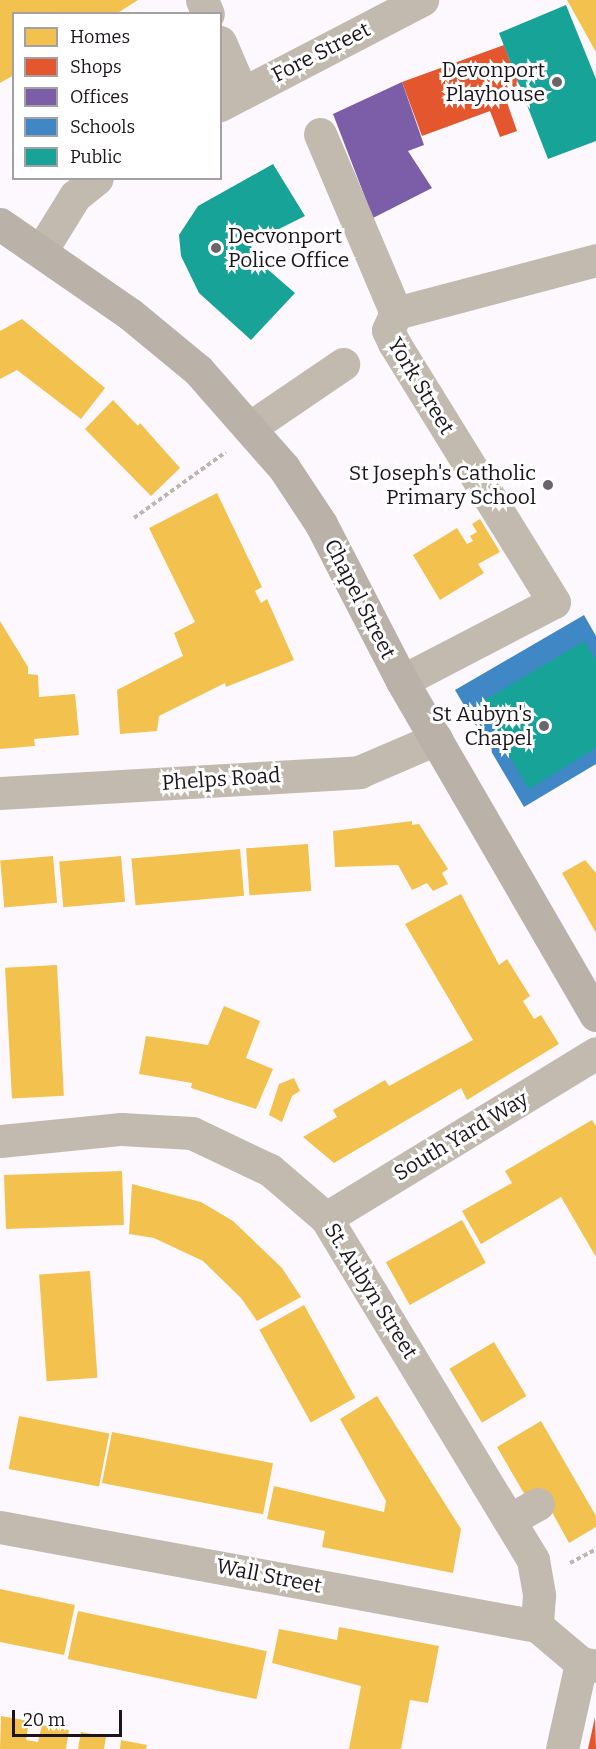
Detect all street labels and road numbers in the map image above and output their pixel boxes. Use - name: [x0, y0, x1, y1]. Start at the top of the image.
- street label: Fore Street: [268, 17, 374, 87]
- street label: York Street: [382, 333, 460, 439]
- street label: Chapel Street: [319, 535, 401, 663]
- street label: Phelps Road: [161, 762, 281, 796]
- street label: South Yard Way: [389, 1086, 533, 1186]
- street label: St. Aubyn Street: [319, 1218, 423, 1364]
- street label: Wall Street: [214, 1553, 324, 1599]

